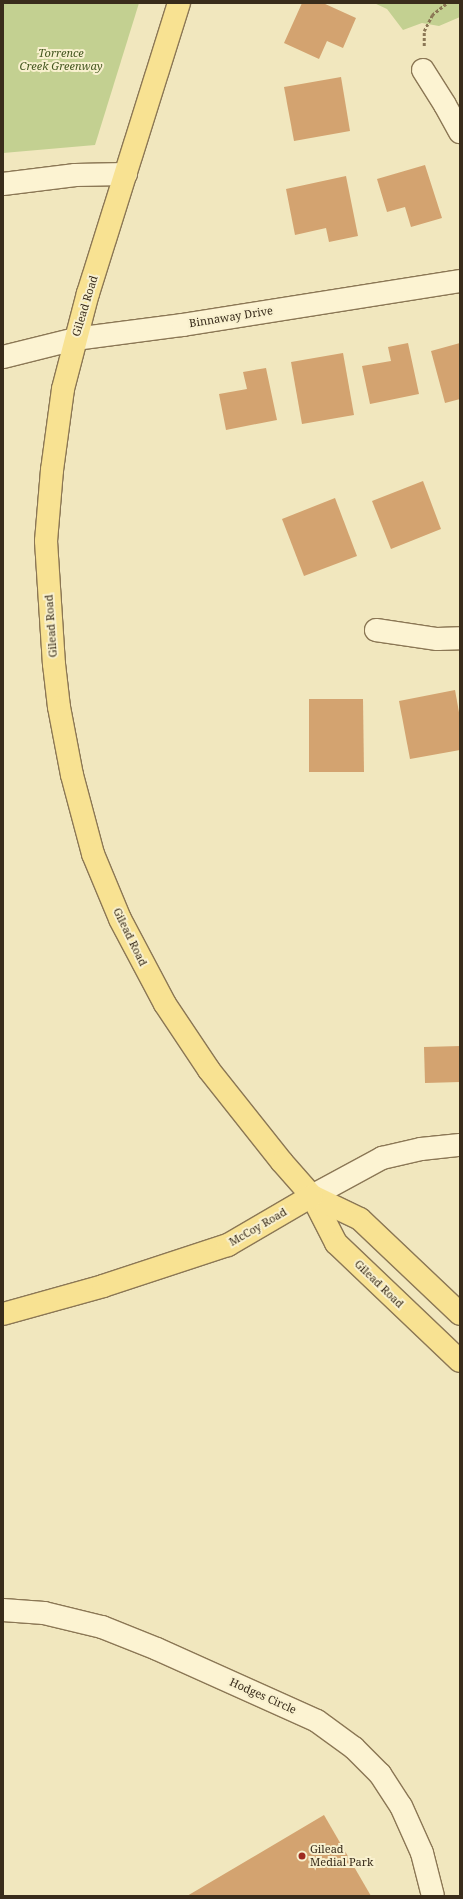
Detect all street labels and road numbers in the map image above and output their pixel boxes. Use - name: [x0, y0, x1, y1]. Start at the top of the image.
- street label: Gilead Road: [69, 274, 101, 338]
- street label: Binnaway Drive: [188, 304, 274, 330]
- street label: Gilead Road: [42, 594, 60, 658]
- street label: Gilead Road: [110, 906, 150, 968]
- street label: McCoy Road: [227, 1205, 289, 1249]
- street label: Gilead Road: [352, 1257, 406, 1311]
- street label: Hodges Circle: [228, 1675, 298, 1717]

